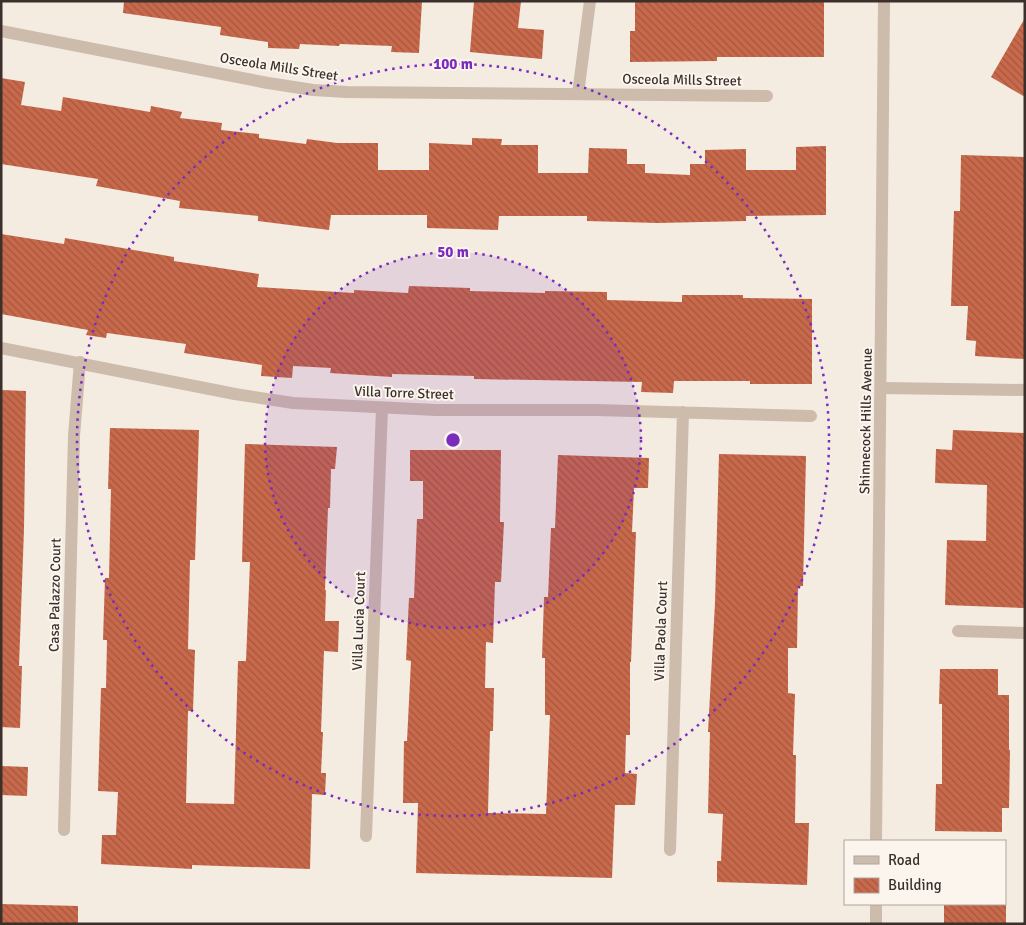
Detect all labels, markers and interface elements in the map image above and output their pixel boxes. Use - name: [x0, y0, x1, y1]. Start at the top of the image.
- street label: Osceola Mills Street: [219, 49, 339, 85]
- text: 100 m: [433, 55, 473, 73]
- street label: Osceola Mills Street: [622, 70, 742, 90]
- text: 50 m: [437, 243, 469, 261]
- street label: Shinnecock Hills Avenue: [856, 348, 876, 494]
- street label: Villa Torre Street: [354, 383, 454, 403]
- centre of rings: [444, 431, 462, 449]
- street label: Casa Palazzo Court: [46, 538, 64, 652]
- street label: Villa Lucia Court: [349, 571, 369, 671]
- street label: Villa Paola Court: [651, 581, 671, 681]
- legend: [844, 840, 1006, 905]
- text: Road: [888, 851, 920, 869]
- text: Building: [888, 876, 942, 894]

